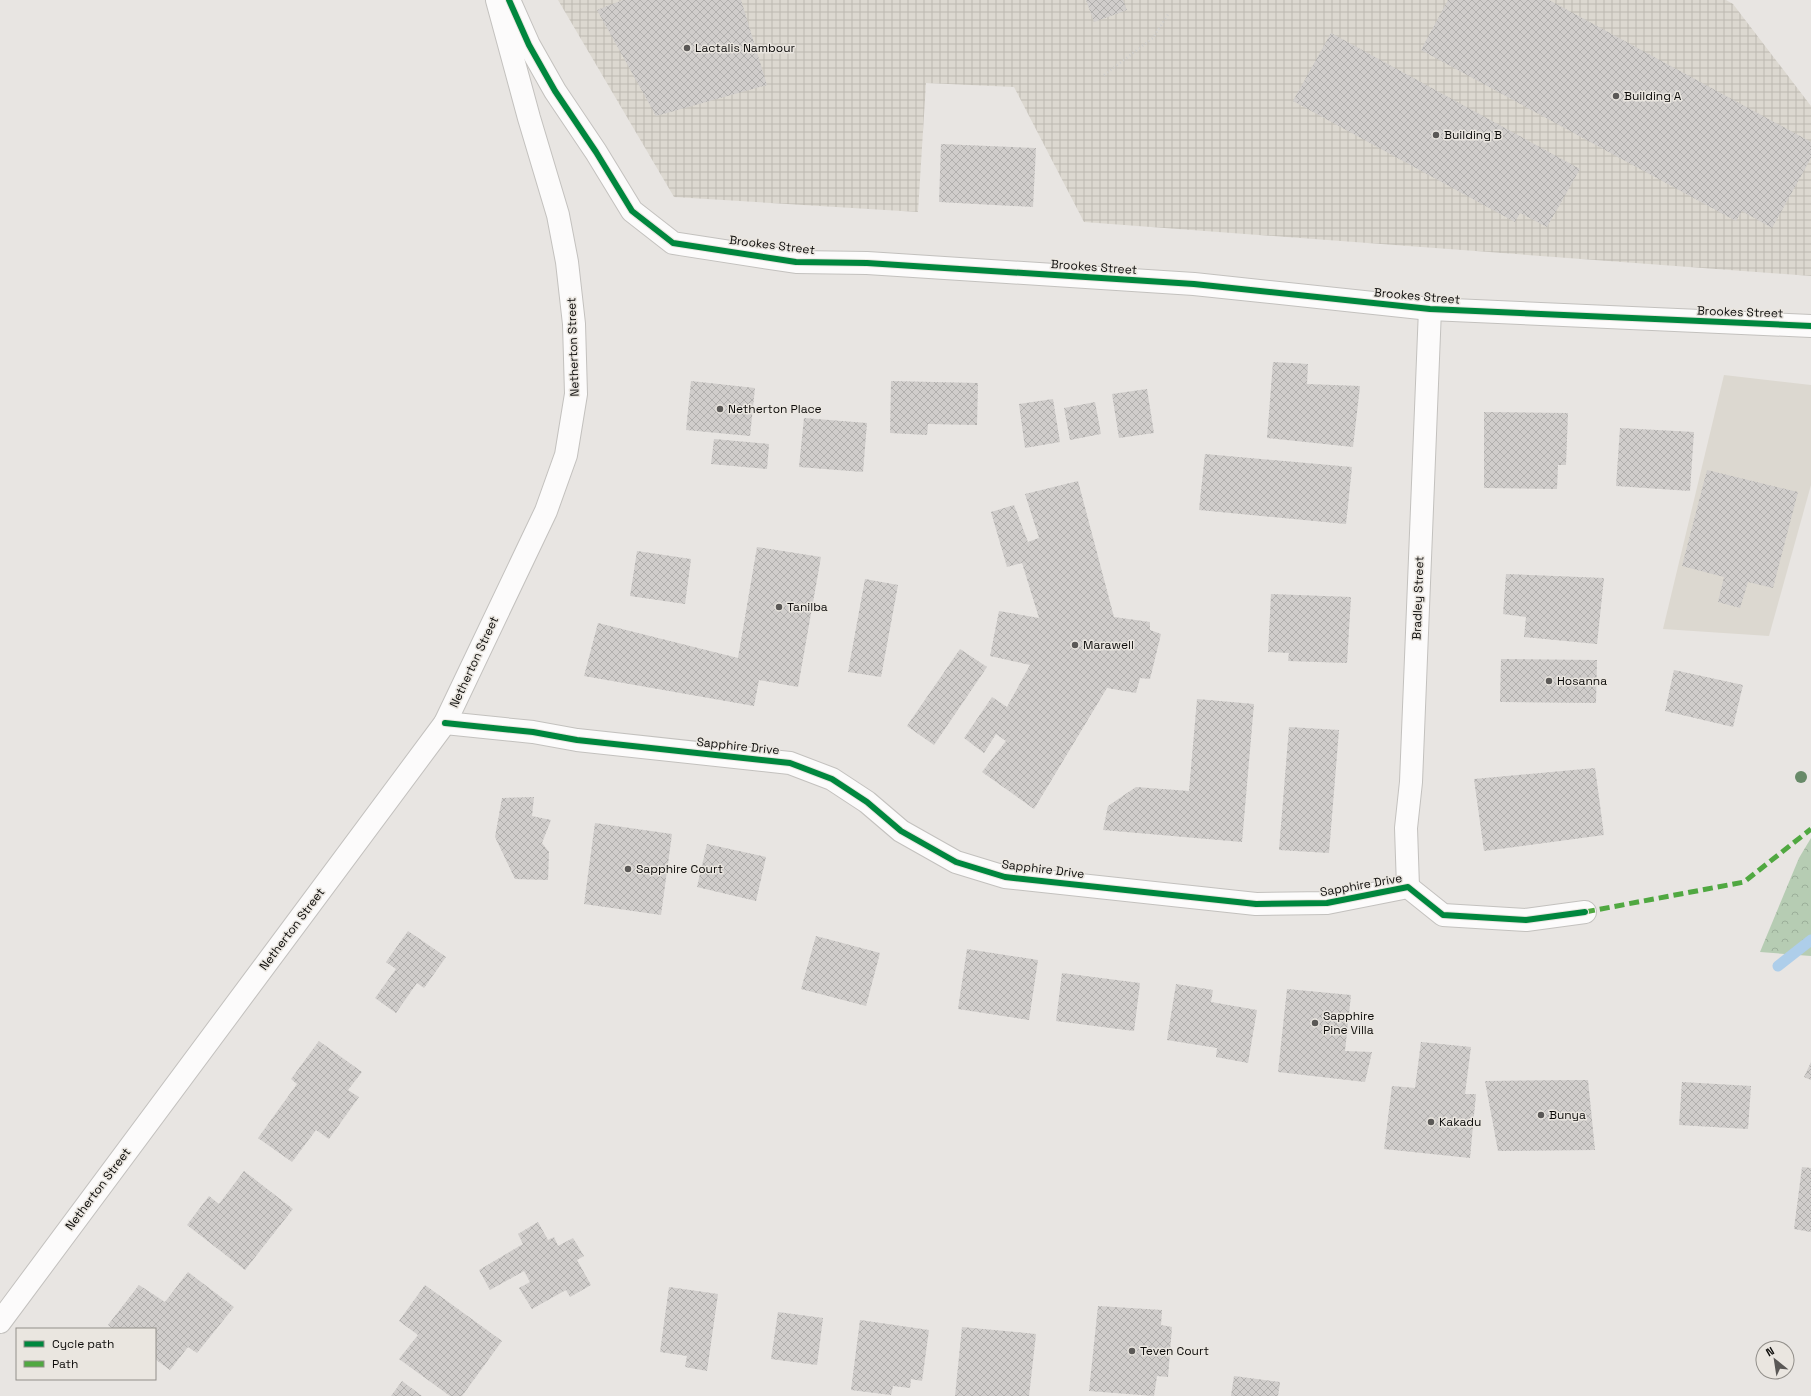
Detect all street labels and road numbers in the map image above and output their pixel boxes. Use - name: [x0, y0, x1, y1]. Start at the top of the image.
- street label: Brookes Street: [728, 232, 816, 258]
- street label: Brookes Street: [1050, 256, 1138, 278]
- street label: Brookes Street: [1373, 284, 1461, 308]
- street label: Netherton Street: [563, 297, 583, 397]
- street label: Brookes Street: [1697, 302, 1783, 322]
- street label: Bradley Street: [1409, 556, 1427, 640]
- street label: Netherton Street: [446, 614, 502, 710]
- street label: Sapphire Drive: [696, 734, 780, 758]
- street label: Sapphire Drive: [1001, 856, 1085, 882]
- street label: Sapphire Drive: [1319, 870, 1403, 900]
- street label: Netherton Street: [256, 885, 328, 973]
- street label: Netherton Street: [62, 1145, 134, 1233]

